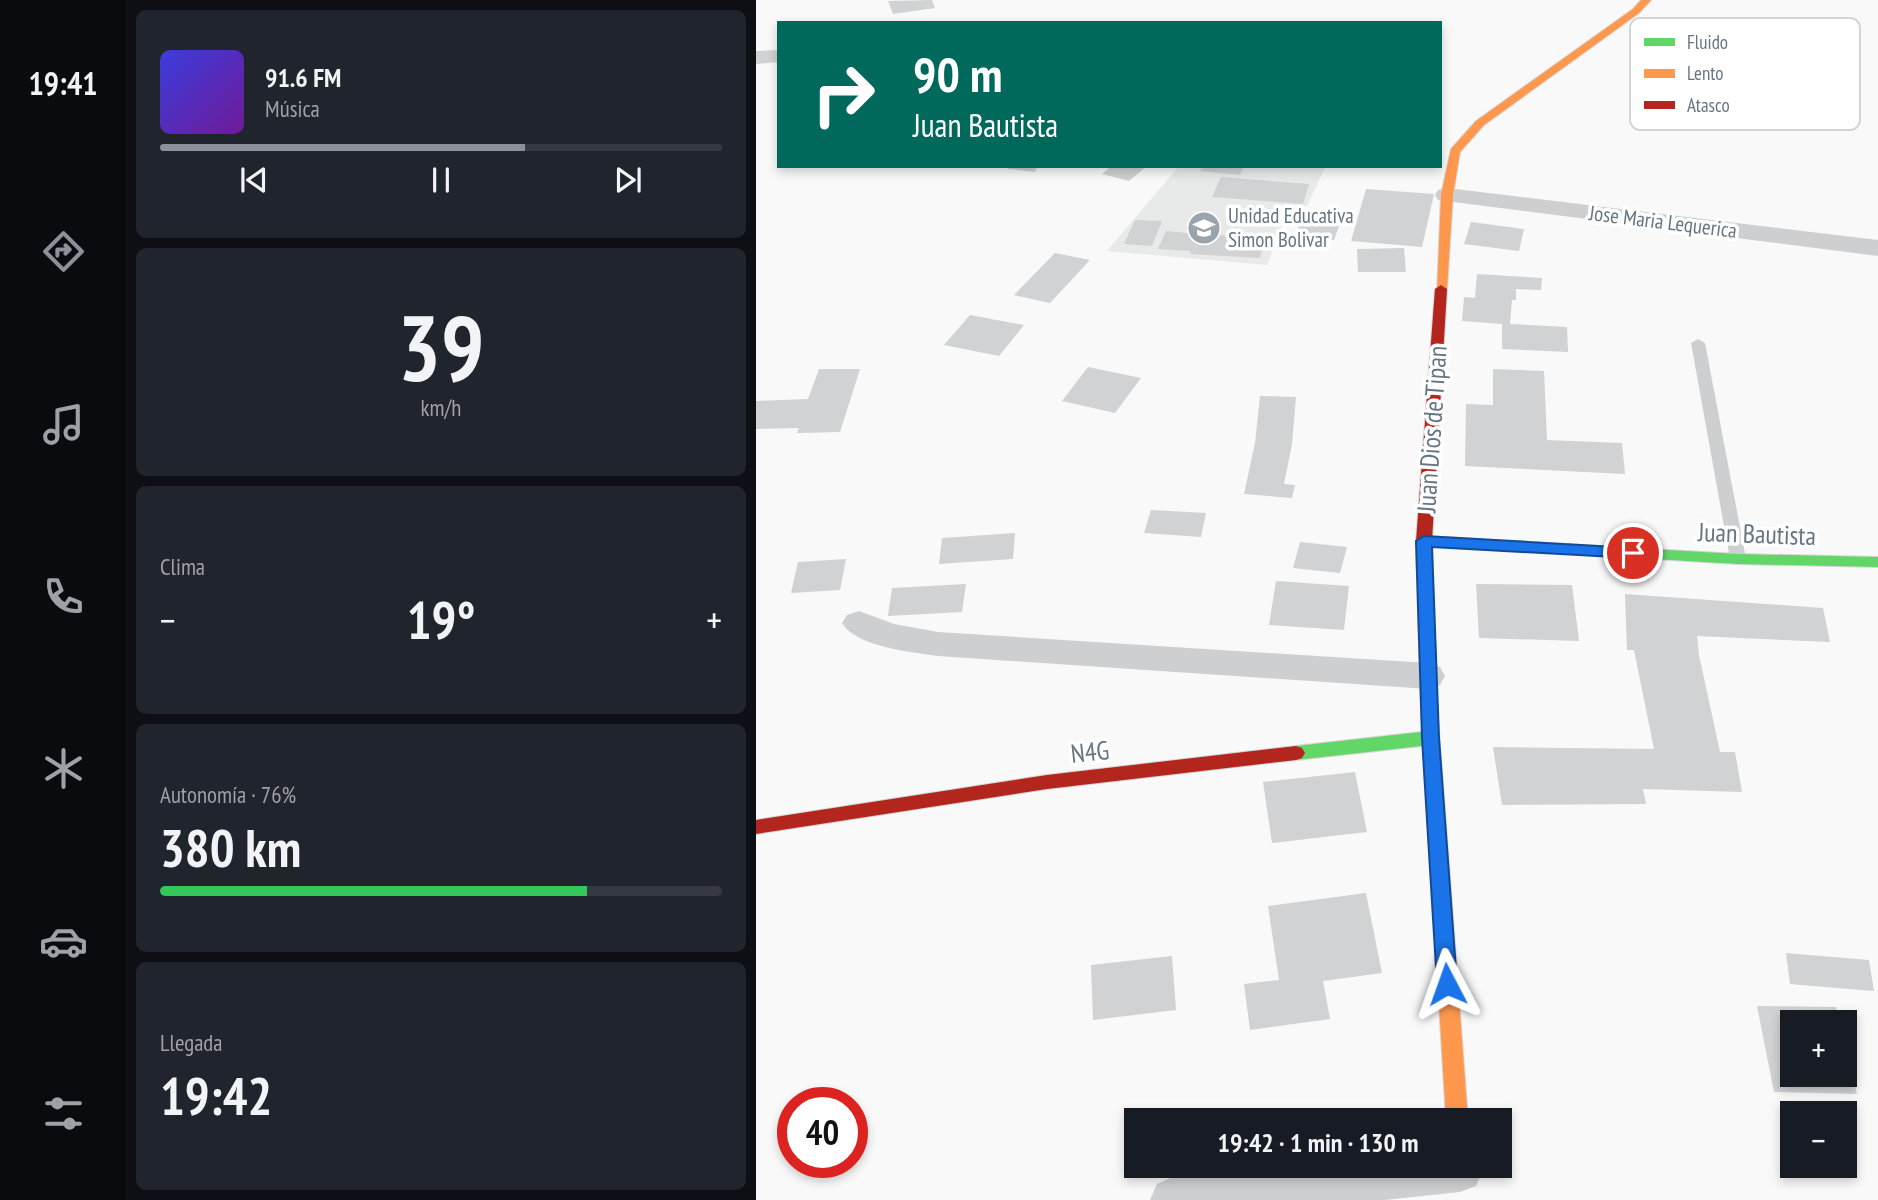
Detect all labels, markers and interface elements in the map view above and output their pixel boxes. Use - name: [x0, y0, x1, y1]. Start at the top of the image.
- legend: [1630, 18, 1860, 130]
- text: Fluido: [1687, 30, 1728, 54]
- text: 90 m: [913, 42, 1002, 106]
- icon: right: [798, 49, 889, 140]
- text: 91.6 FM: [265, 61, 341, 94]
- text: Lento: [1687, 61, 1724, 85]
- text: 19:41: [28, 62, 98, 104]
- text: Atasco: [1687, 93, 1730, 117]
- text: Música: [265, 94, 320, 123]
- text: Juan Bautista: [913, 104, 1058, 146]
- icon: previous: [235, 161, 273, 199]
- icon: pause: [422, 161, 460, 199]
- icon: next: [609, 161, 647, 199]
- street label: Jose Maria Lequerica: [1587, 199, 1738, 244]
- place label: Unidad Educativa Simon Bolivar: [1228, 202, 1354, 253]
- school or university icon: Unidad Educativa Simon Bolivar: [1185, 209, 1223, 247]
- icon: directions: [39, 227, 88, 276]
- text: 39: [398, 288, 485, 406]
- street label: Juan Dios de Tipan: [1409, 345, 1454, 514]
- text: km/h: [421, 393, 461, 422]
- icon: music: [39, 400, 88, 449]
- street label: Juan Bautista: [1697, 515, 1817, 552]
- pin: [1603, 523, 1663, 583]
- icon: arrive: [1614, 534, 1652, 572]
- text: Clima: [160, 552, 205, 581]
- icon: phone: [39, 572, 88, 621]
- text: 19°: [407, 586, 475, 653]
- text: −: [160, 595, 176, 644]
- text: +: [706, 595, 722, 644]
- street label: N4G: [1069, 733, 1111, 770]
- icon: climate: [39, 744, 88, 793]
- text: Autonomía · 76%: [160, 780, 296, 809]
- text: 380 km: [160, 814, 301, 881]
- icon: car: [39, 917, 88, 966]
- position arrow: [1410, 947, 1484, 1021]
- map controls: [1780, 1010, 1857, 1178]
- button: +: [1780, 1010, 1857, 1087]
- text: Llegada: [160, 1028, 223, 1057]
- text: 19:42: [160, 1062, 272, 1129]
- speed limit sign: 40: [777, 1087, 868, 1178]
- icon: filters: [39, 1089, 88, 1138]
- button: −: [1780, 1101, 1857, 1178]
- text: 19:42 · 1 min · 130 m: [1218, 1126, 1418, 1159]

